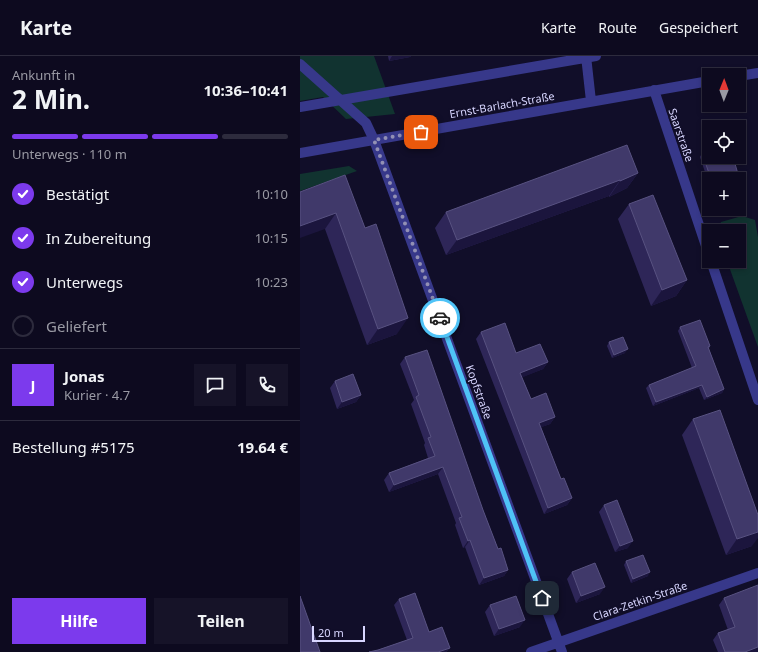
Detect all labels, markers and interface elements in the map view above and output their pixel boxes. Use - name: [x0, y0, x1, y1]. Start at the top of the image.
- text: Karte: [20, 15, 72, 41]
- text: Karte: [541, 18, 576, 37]
- text: Route: [598, 18, 637, 37]
- text: Gespeichert: [659, 18, 738, 37]
- text: Ankunft in: [12, 66, 75, 84]
- north arrow: [702, 68, 746, 112]
- map controls: [702, 68, 746, 268]
- text: 10:36–10:41: [203, 80, 288, 100]
- text: 2 Min.: [12, 81, 90, 117]
- street label: Ernst-Barlach-Straße: [448, 88, 556, 121]
- street label: Saarstraße: [665, 106, 698, 164]
- pin: [404, 115, 438, 149]
- button: locate: [702, 120, 746, 164]
- icon: bag: [410, 121, 432, 143]
- text: Unterwegs · 110 m: [12, 145, 127, 163]
- button: +: [702, 172, 746, 216]
- icon: check: [12, 183, 34, 205]
- text: Bestätigt: [46, 184, 109, 204]
- text: 10:10: [255, 185, 288, 203]
- button: −: [702, 224, 746, 268]
- icon: check: [12, 227, 34, 249]
- text: In Zubereitung: [46, 228, 151, 248]
- text: 10:15: [255, 229, 288, 247]
- icon: check: [12, 271, 34, 293]
- text: Unterwegs: [46, 272, 123, 292]
- text: 10:23: [255, 273, 288, 291]
- courier: [420, 298, 460, 338]
- icon: car: [429, 307, 451, 329]
- text: Geliefert: [46, 316, 107, 336]
- street label: Kopfstraße: [463, 363, 496, 421]
- button: chat: [194, 364, 236, 406]
- button: phone: [246, 364, 288, 406]
- text: Jonas: [64, 366, 105, 386]
- text: J: [31, 375, 35, 395]
- text: Kurier · 4.7: [64, 386, 130, 404]
- text: Bestellung #5175: [12, 437, 135, 457]
- text: 19.64 €: [237, 437, 288, 457]
- street label: Clara-Zetkin-Straße: [591, 577, 689, 624]
- pin: [525, 581, 559, 615]
- icon: home: [531, 587, 553, 609]
- button: Hilfe: [12, 598, 146, 644]
- button: Teilen: [154, 598, 288, 644]
- scale bar: [312, 624, 365, 643]
- text: 20 m: [318, 625, 344, 640]

